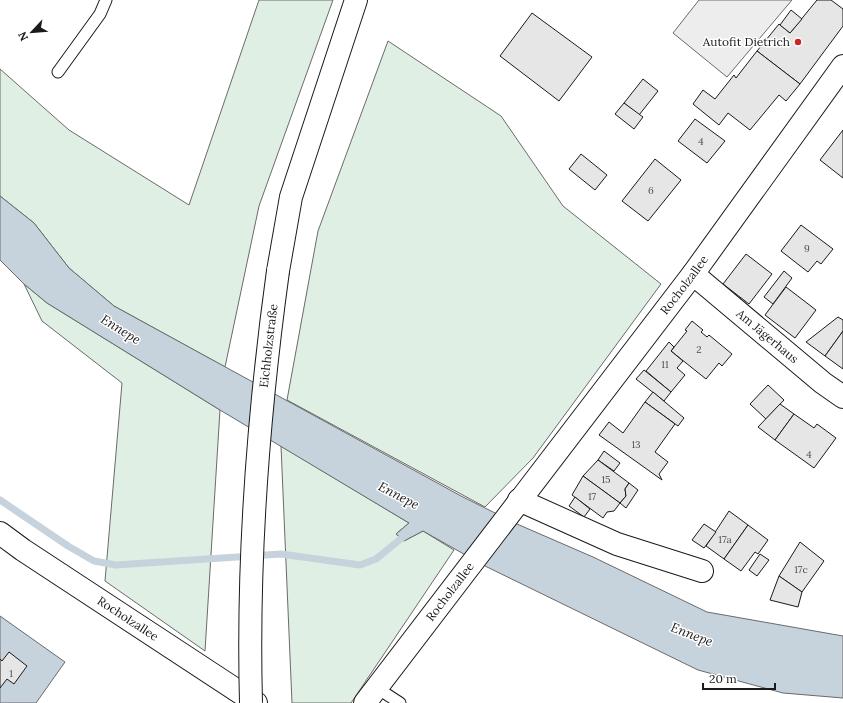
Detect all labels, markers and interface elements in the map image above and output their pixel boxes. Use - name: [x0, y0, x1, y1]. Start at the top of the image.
- north arrow: [12, 12, 52, 52]
- text: N: [15, 29, 31, 43]
- place label: Autofit Dietrich: [702, 34, 790, 49]
- marker: Autofit Dietrich: [793, 37, 803, 47]
- house number: 4: [698, 135, 704, 148]
- house number: 6: [648, 184, 654, 197]
- house number: 9: [804, 242, 810, 255]
- street label: Rocholzallee: [657, 252, 711, 317]
- street label: Eichholzstraße: [256, 302, 281, 388]
- street label: Am Jägerhaus: [733, 305, 802, 366]
- water label: Ennepe: [98, 311, 144, 348]
- house number: 2: [696, 343, 702, 356]
- house number: 11: [661, 358, 669, 371]
- house number: 13: [631, 438, 641, 451]
- house number: 4: [806, 448, 812, 461]
- house number: 15: [601, 473, 611, 486]
- water label: Ennepe: [375, 478, 422, 513]
- house number: 17: [588, 490, 597, 503]
- house number: 17a: [718, 533, 732, 546]
- street label: Rocholzallee: [422, 559, 477, 624]
- house number: 17c: [794, 563, 808, 576]
- street label: Rocholzallee: [95, 593, 162, 644]
- water label: Ennepe: [668, 619, 715, 650]
- scale bar: [703, 665, 775, 691]
- house number: 1: [9, 667, 13, 680]
- text: 20 m: [709, 671, 737, 686]

